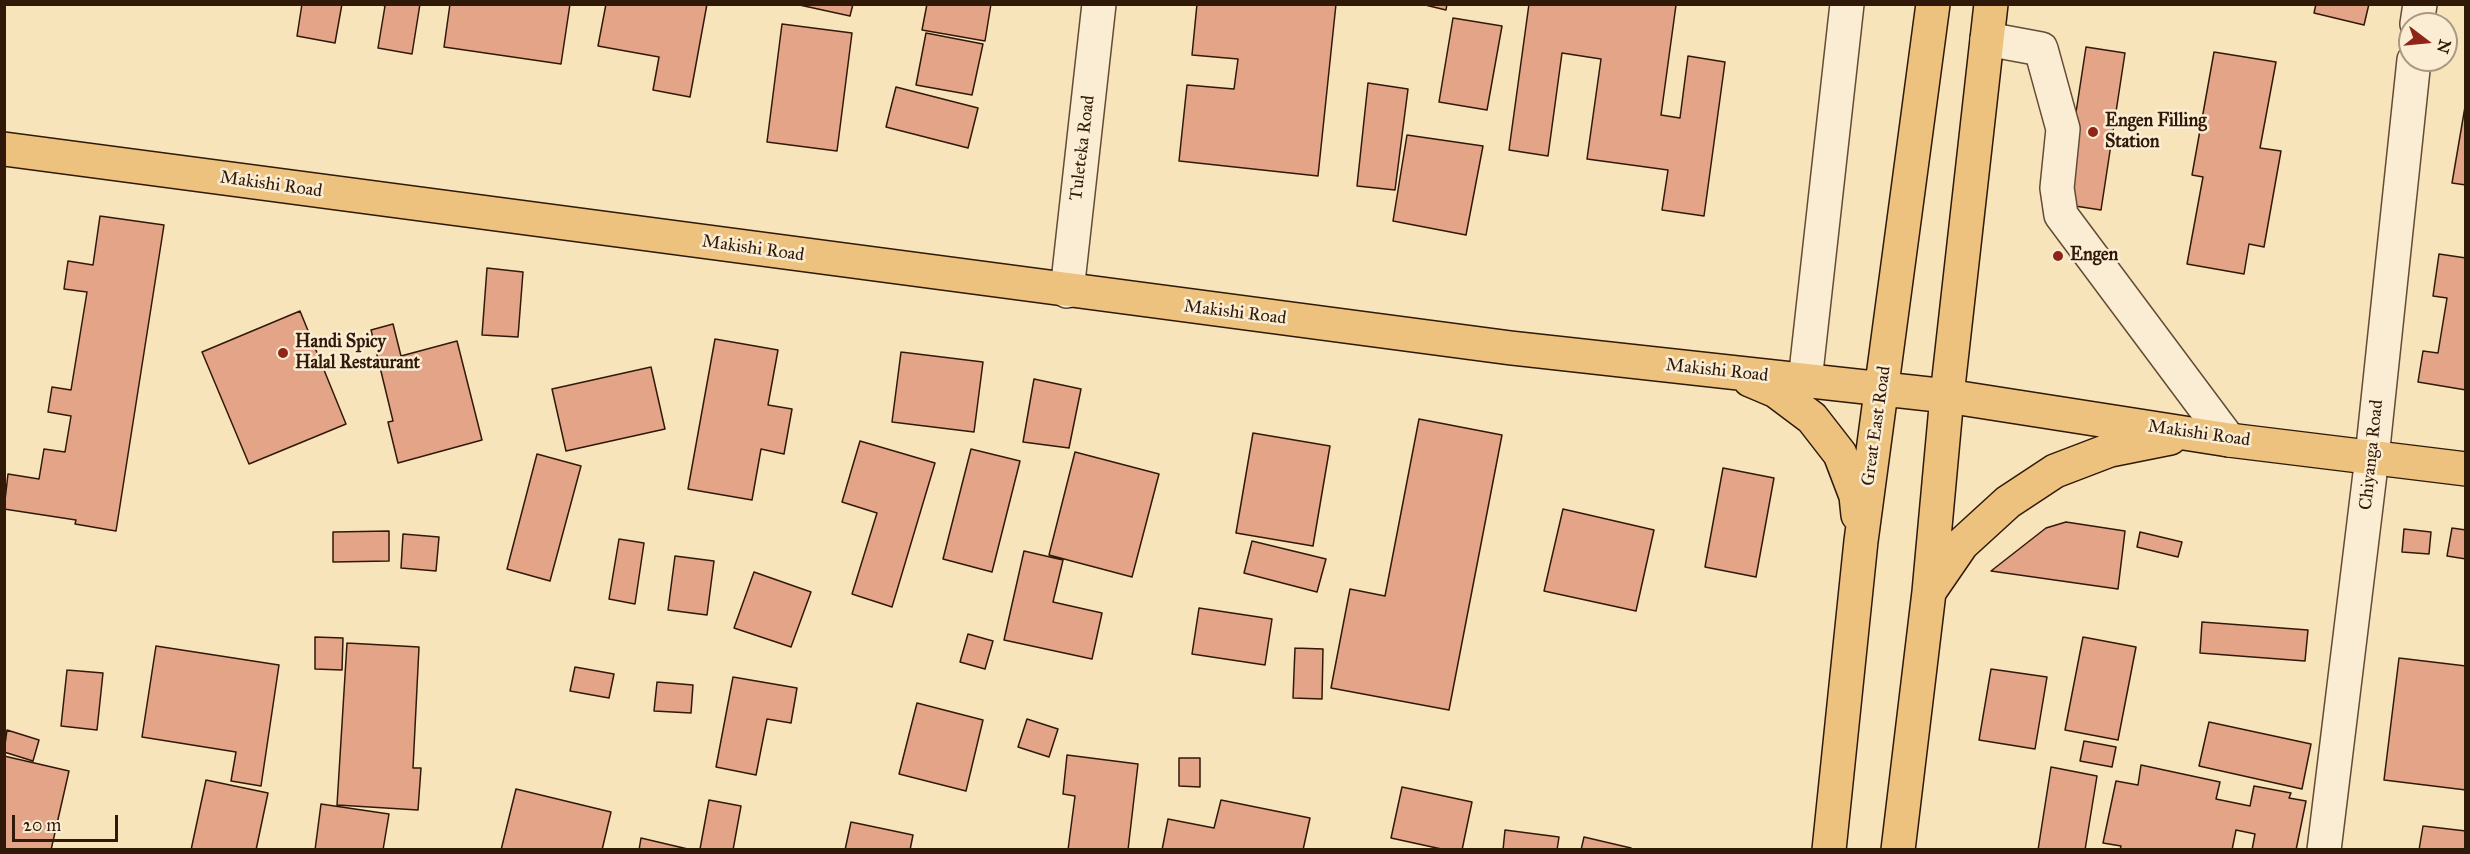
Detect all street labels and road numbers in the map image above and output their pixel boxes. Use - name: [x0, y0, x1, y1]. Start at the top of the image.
- street label: Tuleteka Road: [1066, 94, 1100, 202]
- street label: Makishi Road: [218, 167, 324, 203]
- street label: Makishi Road: [700, 231, 806, 267]
- street label: Makishi Road: [1182, 296, 1288, 330]
- street label: Makishi Road: [1665, 355, 1769, 387]
- street label: Great East Road: [1858, 365, 1896, 487]
- street label: Chiyanga Road: [2355, 399, 2389, 511]
- street label: Makishi Road: [2146, 416, 2252, 452]

